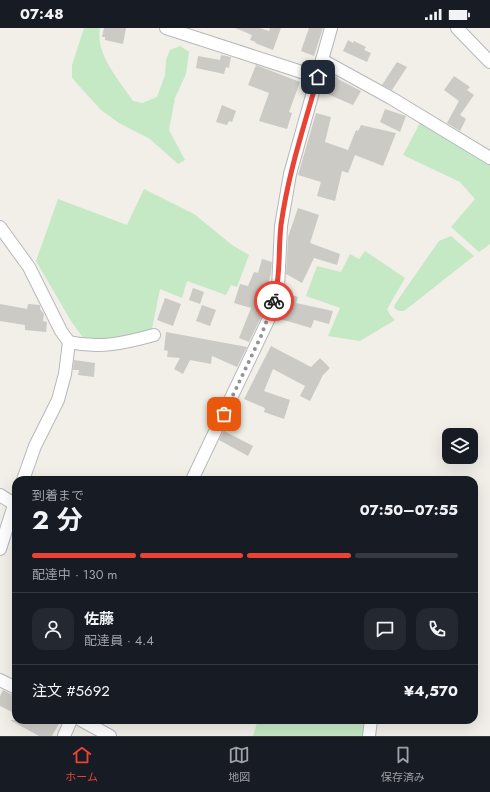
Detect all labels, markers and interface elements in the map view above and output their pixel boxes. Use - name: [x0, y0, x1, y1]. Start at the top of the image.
- text: 07:48: [20, 3, 64, 25]
- pin: [301, 60, 335, 94]
- icon: home: [307, 66, 329, 88]
- courier: [254, 281, 294, 321]
- icon: bike: [263, 290, 285, 312]
- pin: [207, 397, 241, 431]
- icon: bag: [213, 403, 235, 425]
- map controls: [442, 428, 478, 464]
- button: layers: [442, 428, 478, 464]
- text: 到着まで: [32, 486, 84, 505]
- text: 07:50–07:55: [360, 499, 458, 521]
- text: 2 分: [32, 501, 83, 539]
- text: 配達中 · 130 m: [32, 565, 118, 584]
- button: person: [32, 608, 74, 650]
- text: 佐藤: [84, 608, 114, 630]
- button: chat: [364, 608, 406, 650]
- button: phone: [416, 608, 458, 650]
- text: 配達員 · 4.4: [84, 631, 154, 650]
- text: 注文 #5692: [32, 680, 110, 702]
- text: ¥4,570: [404, 680, 458, 702]
- tab: ホーム: [65, 744, 98, 785]
- tab: 地図: [228, 744, 250, 785]
- tab: 保存済み: [381, 744, 425, 785]

